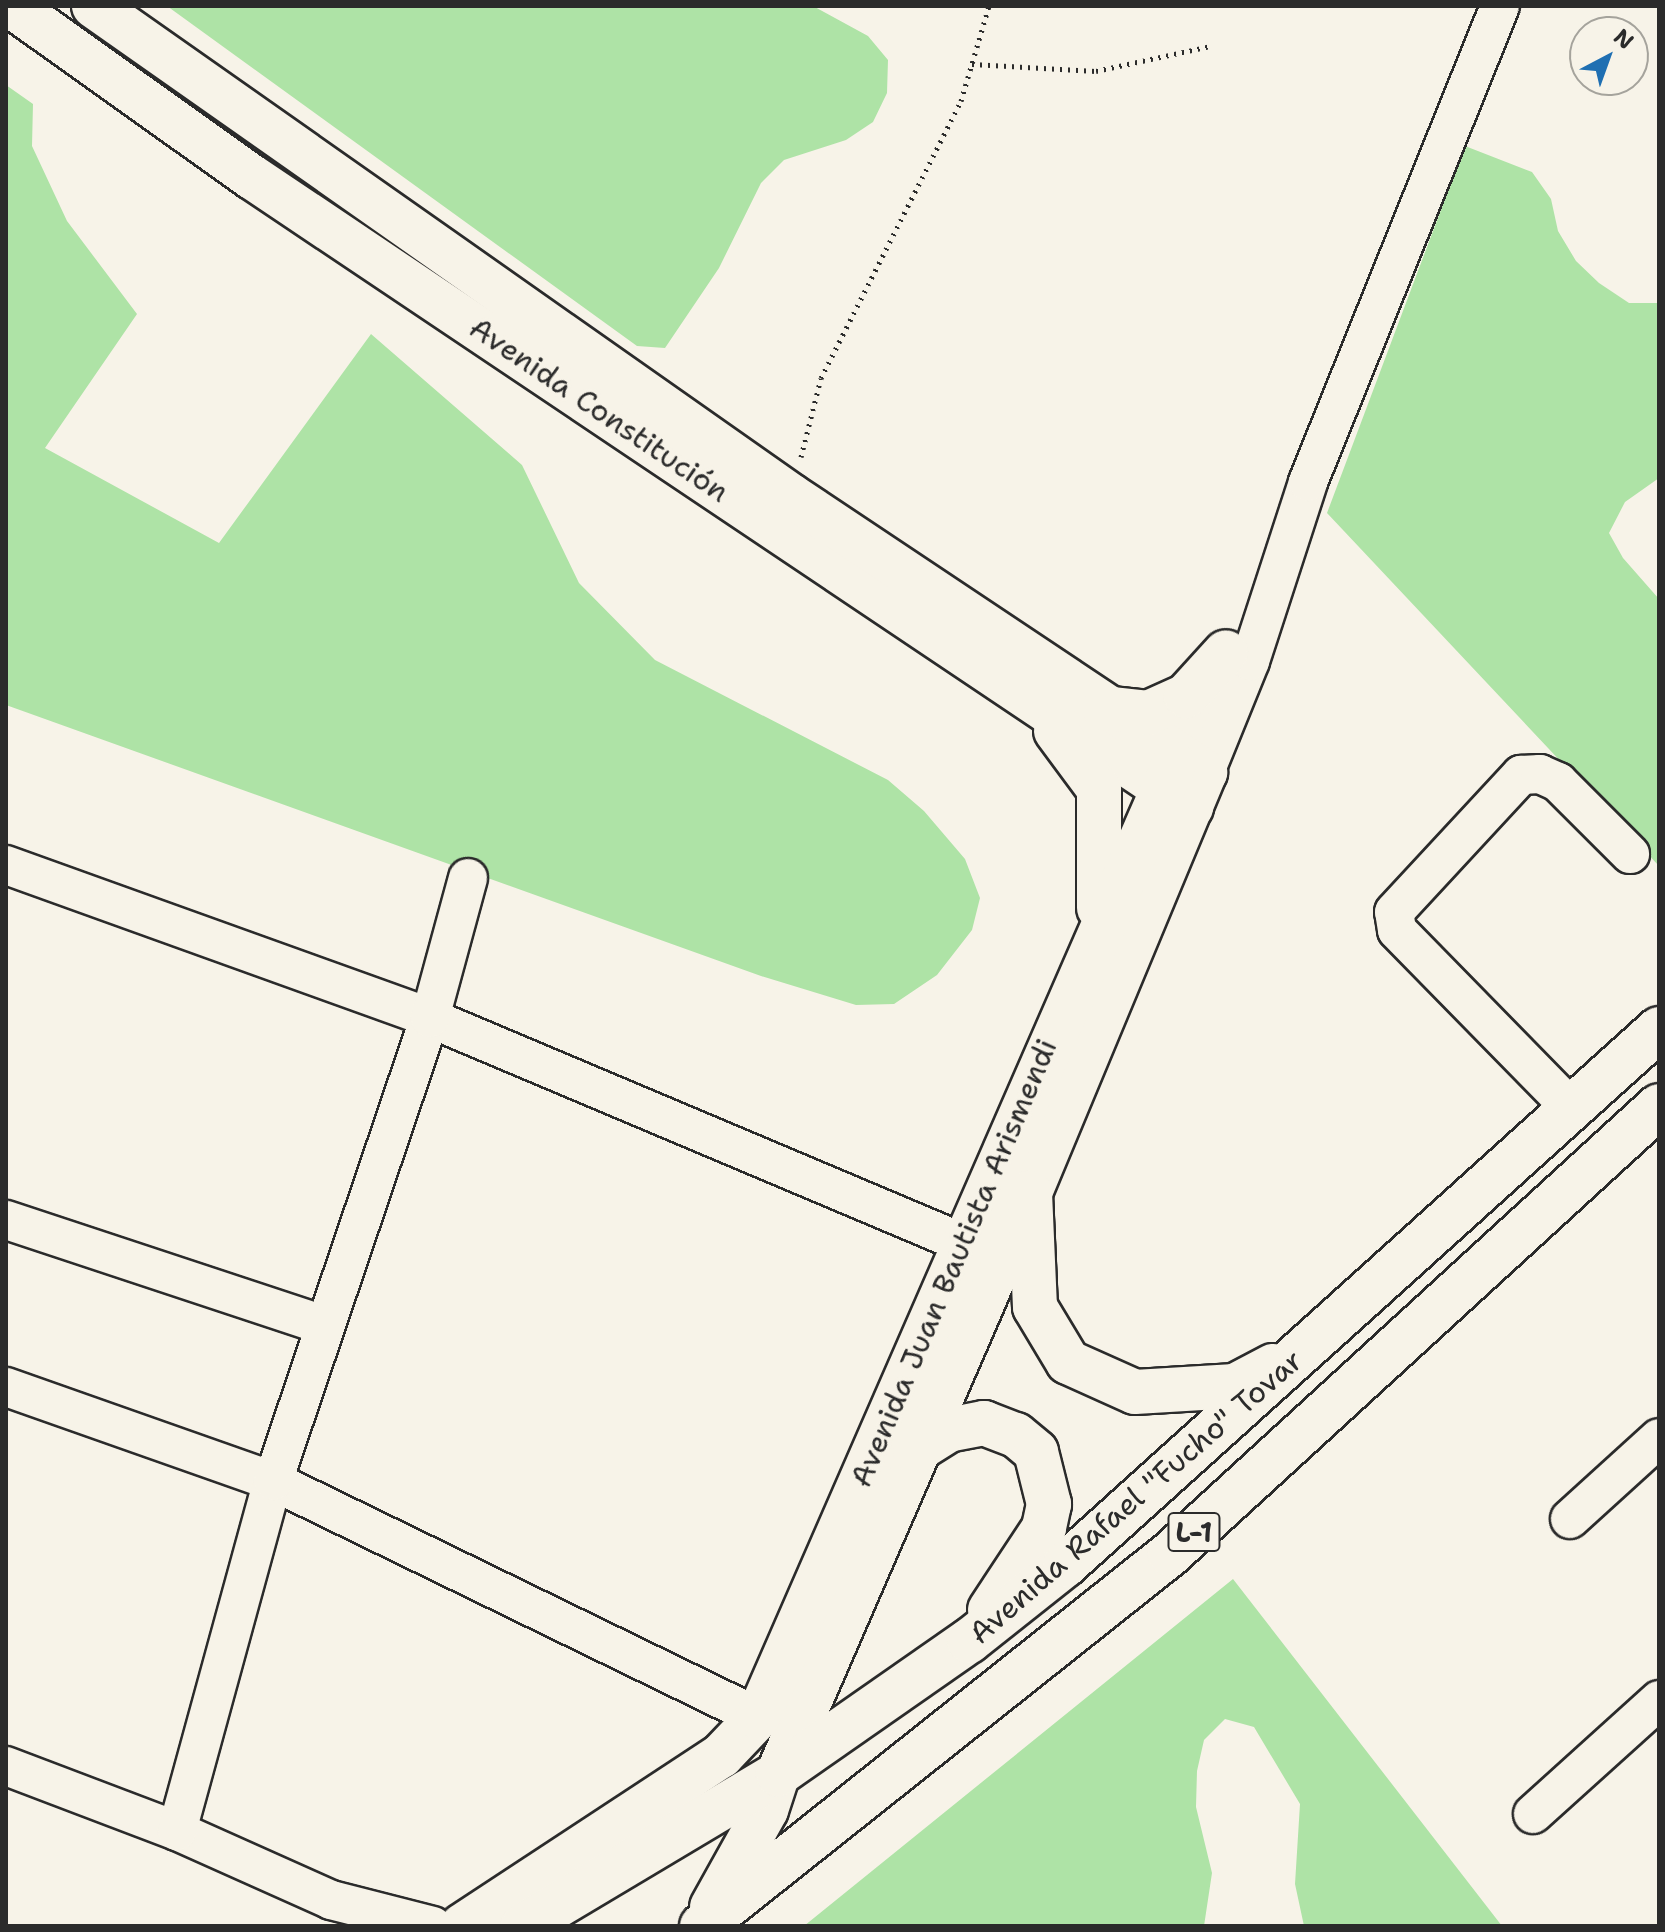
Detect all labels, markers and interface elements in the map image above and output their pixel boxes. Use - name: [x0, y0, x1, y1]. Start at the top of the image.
- north arrow: [1569, 16, 1649, 96]
- text: N: [1608, 22, 1640, 56]
- street label: Avenida Constitución: [463, 310, 735, 510]
- street label: Avenida Juan Bautista Arismendi: [843, 1034, 1065, 1492]
- street label: Avenida Rafael "Fucho" Tovar: [962, 1342, 1310, 1652]
- road number: L-1: [1166, 1508, 1222, 1556]

